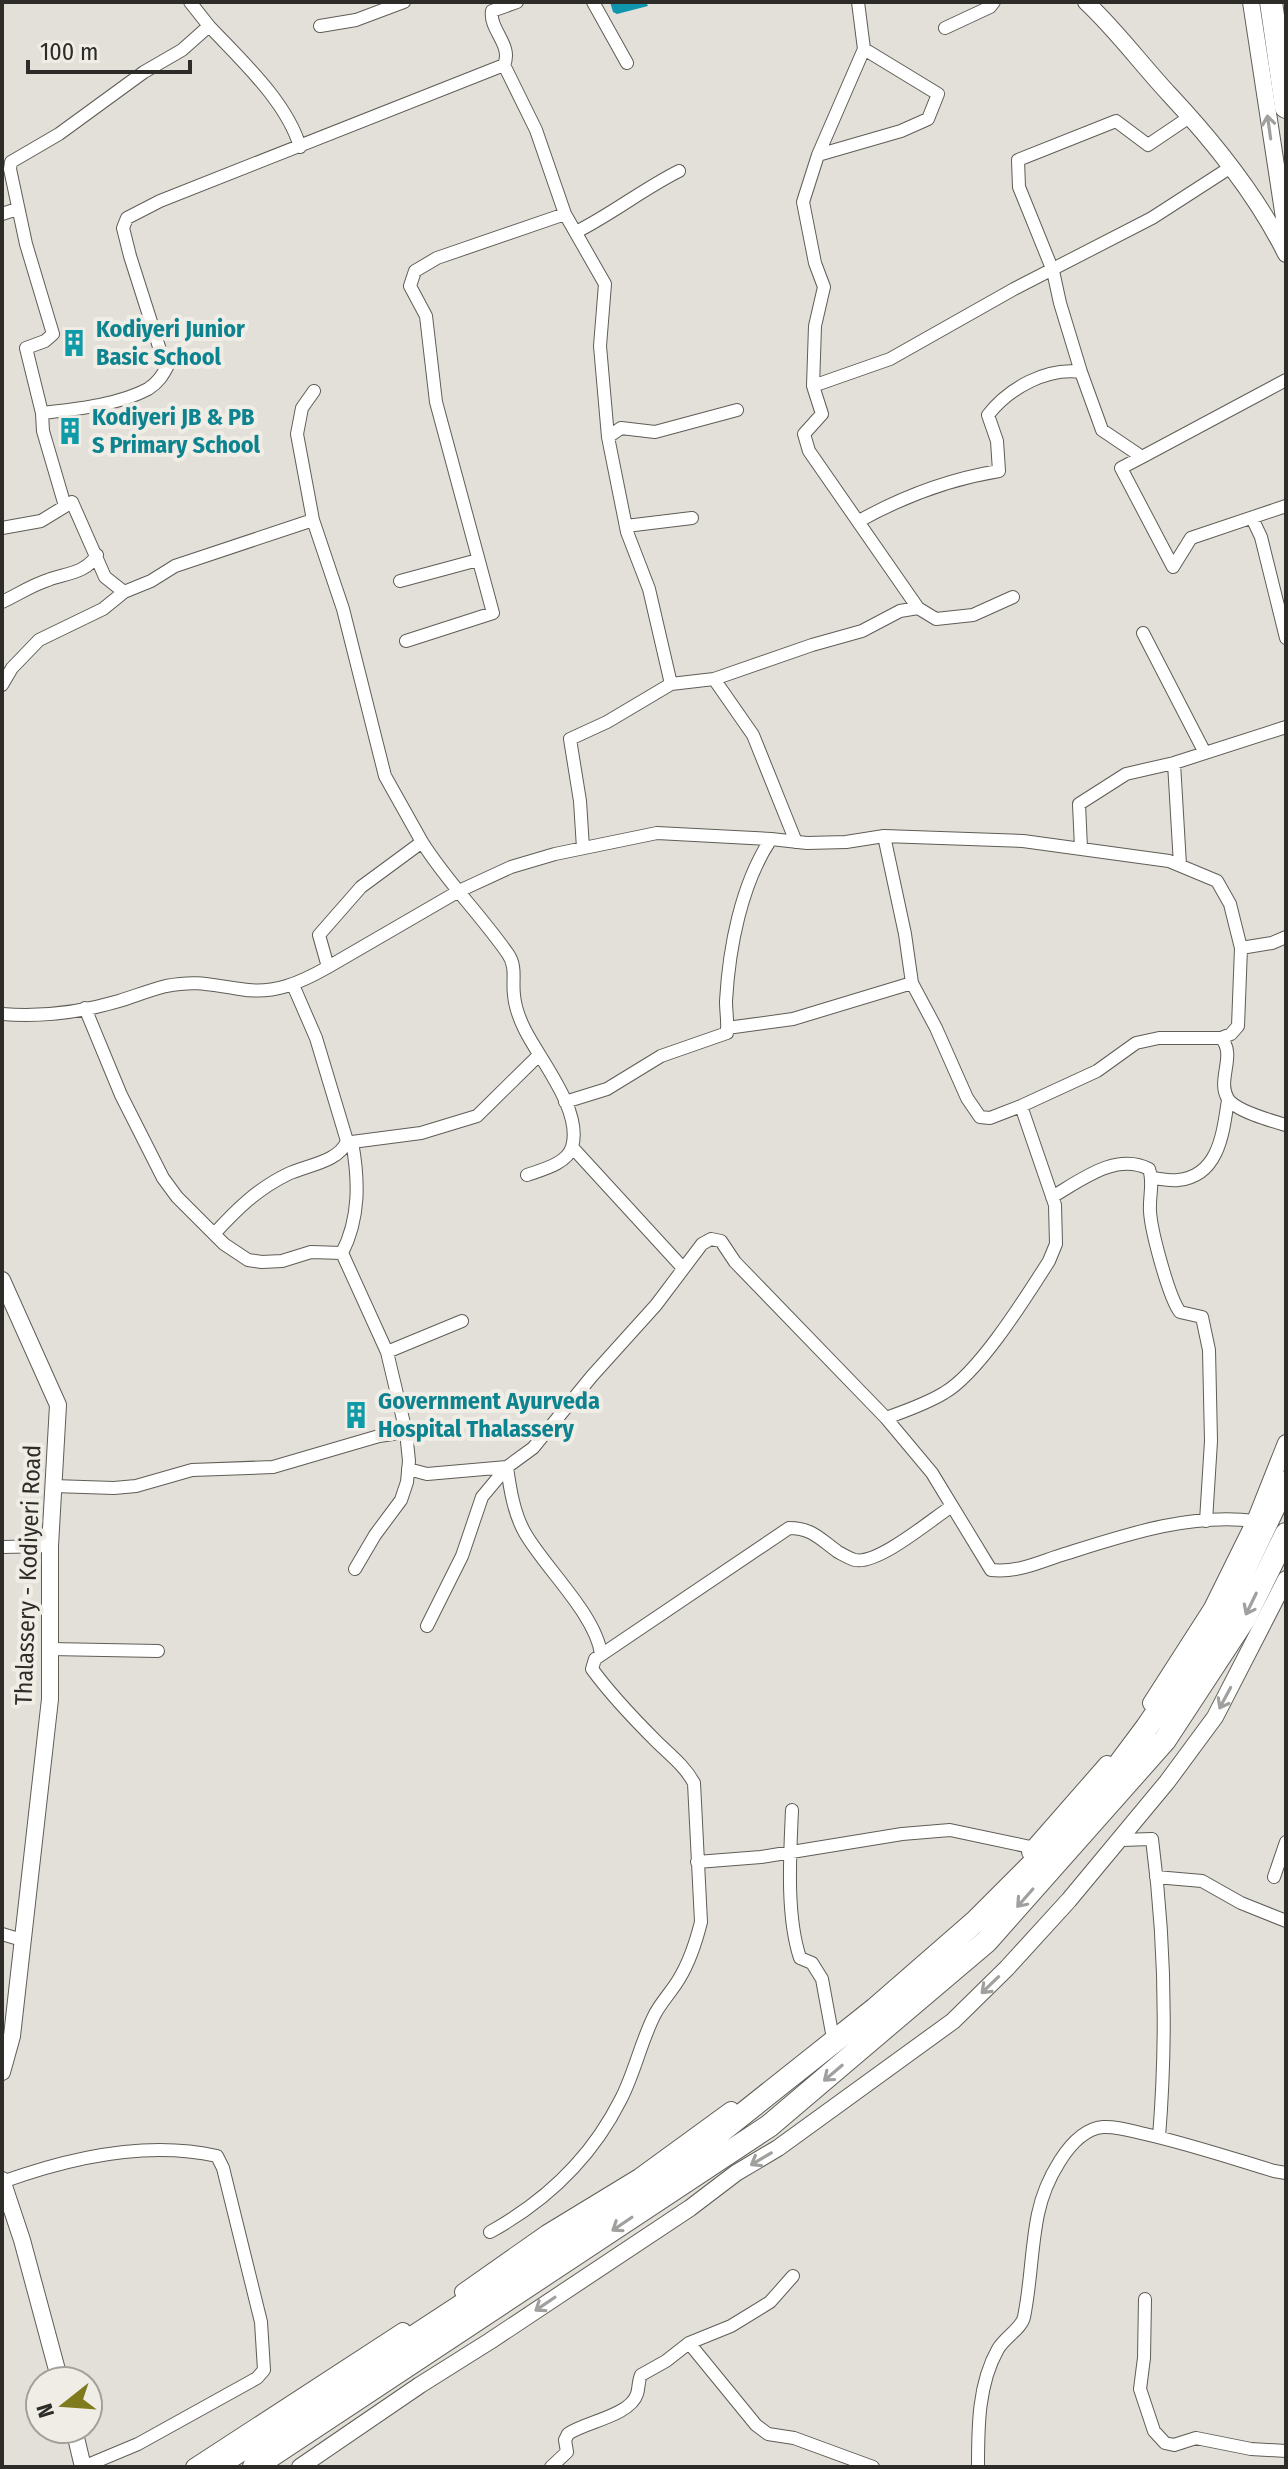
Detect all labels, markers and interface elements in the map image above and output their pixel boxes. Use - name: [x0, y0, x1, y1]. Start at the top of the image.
- scale bar: [28, 24, 190, 74]
- text: 100 m: [40, 38, 98, 66]
- one-way arrow: [1261, 115, 1276, 140]
- place label: Kodiyeri Junior Basic School: [96, 315, 245, 371]
- building icon: Kodiyeri Junior Basic School: [59, 328, 89, 358]
- place label: Kodiyeri JB & PB S Primary School: [92, 403, 261, 459]
- building icon: Kodiyeri JB & PB S Primary School: [55, 416, 85, 446]
- place label: Government Ayurveda Hospital Thalassery: [378, 1387, 600, 1443]
- building icon: Government Ayurveda Hospital Thalassery: [341, 1400, 371, 1430]
- street label: Thalassery - Kodiyeri Road: [9, 1444, 47, 1706]
- one-way arrow: [1243, 1592, 1259, 1616]
- one-way arrow: [1216, 1686, 1232, 1709]
- one-way arrow: [1016, 1888, 1034, 1908]
- one-way arrow: [981, 1975, 1000, 1994]
- one-way arrow: [824, 2064, 844, 2082]
- one-way arrow: [750, 2151, 773, 2167]
- one-way arrow: [611, 2216, 634, 2232]
- one-way arrow: [535, 2296, 557, 2312]
- north arrow: [24, 2365, 104, 2445]
- text: N: [31, 2400, 60, 2421]

